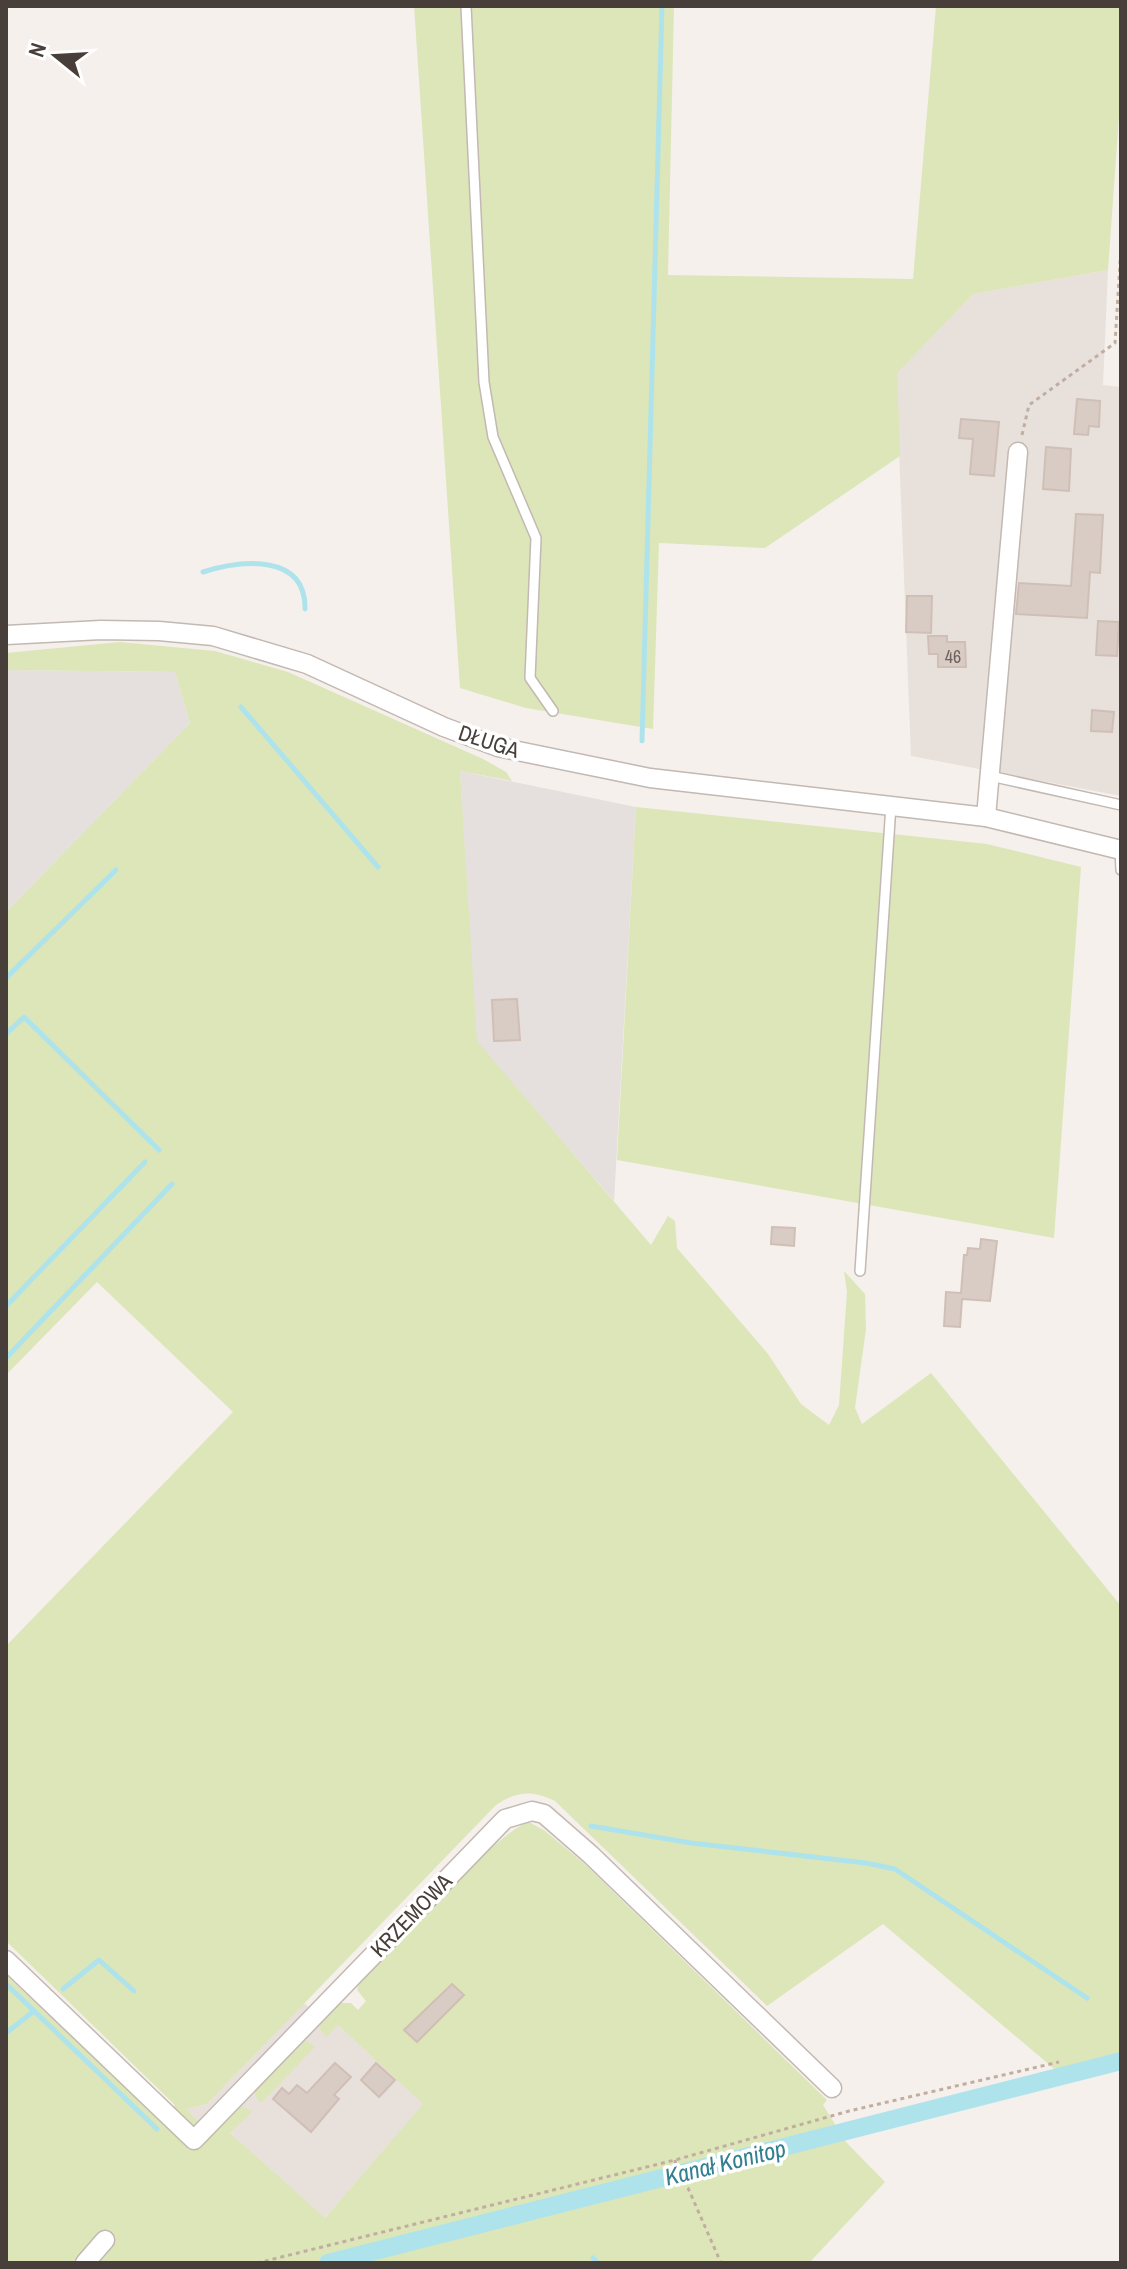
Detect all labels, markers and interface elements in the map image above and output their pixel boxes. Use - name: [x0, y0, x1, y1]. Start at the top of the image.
- north arrow: [16, 16, 96, 96]
- text: N: [21, 39, 53, 61]
- house number: 46: [945, 644, 961, 669]
- street label: DŁUGA: [455, 717, 524, 765]
- street label: KRZEMOWA: [364, 1866, 459, 1963]
- water label: Kanał Konitop: [661, 2132, 789, 2192]

